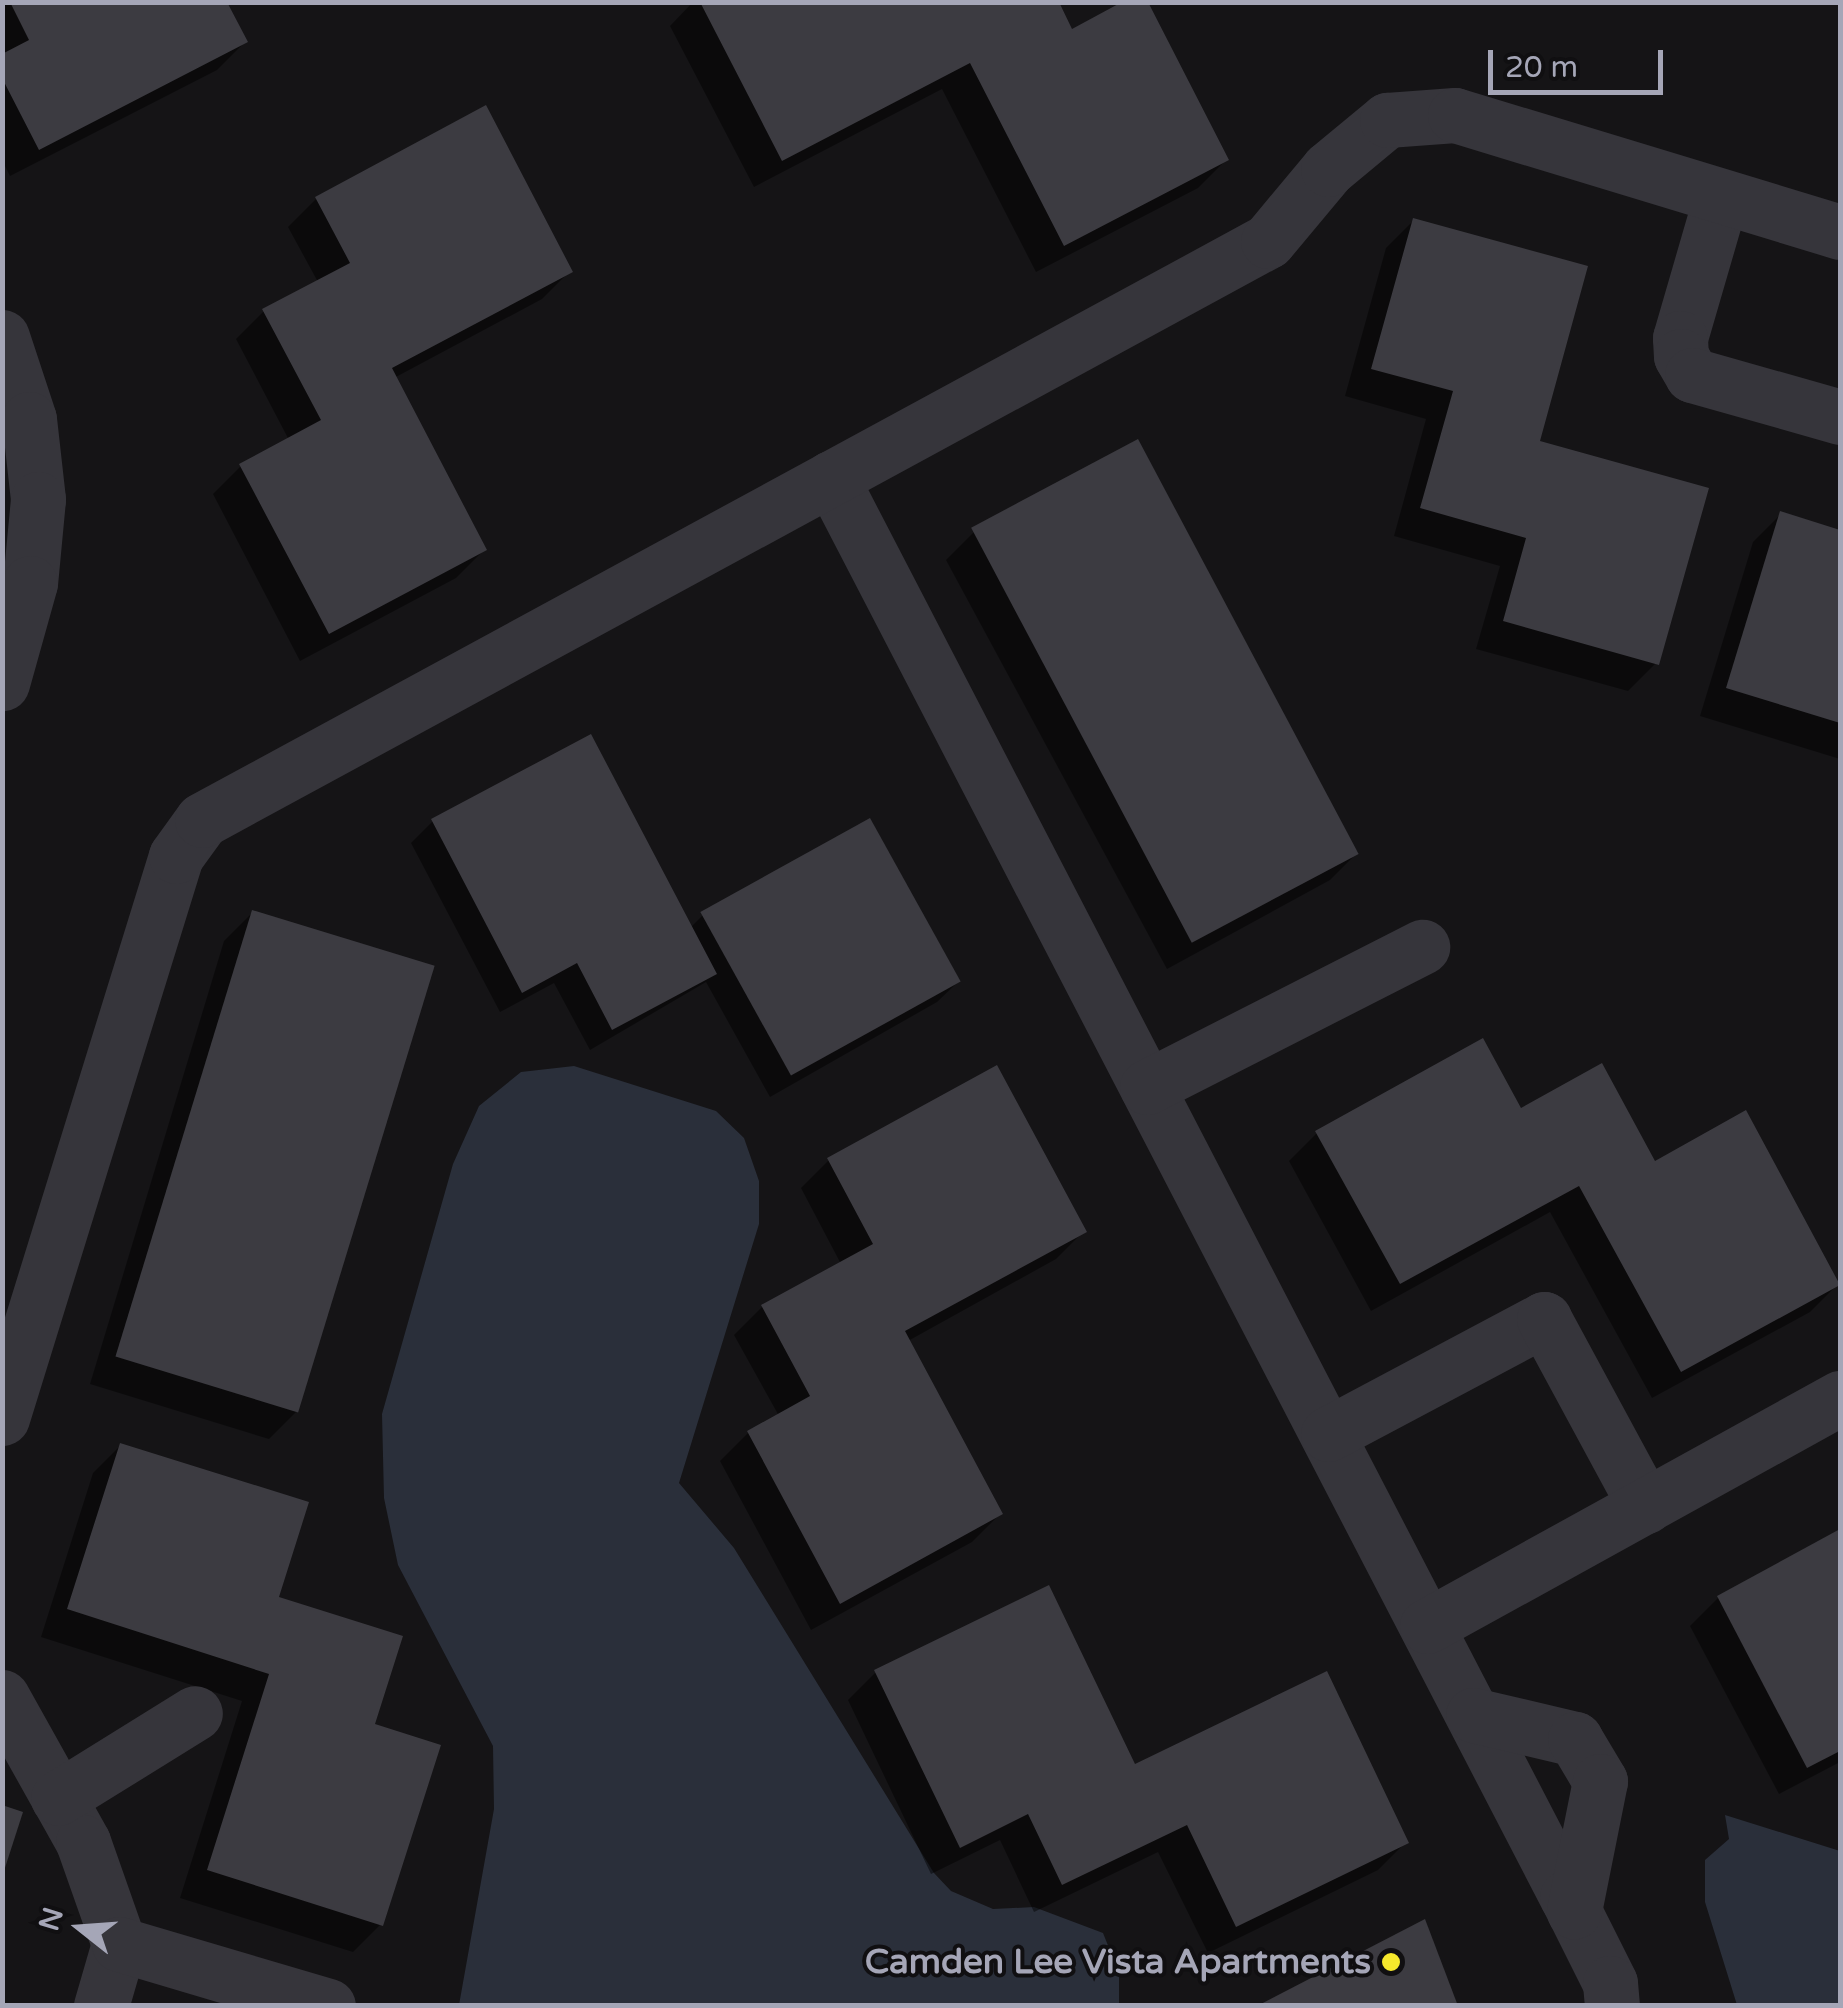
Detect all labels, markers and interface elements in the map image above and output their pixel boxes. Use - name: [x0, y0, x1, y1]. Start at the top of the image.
- scale bar: [1493, 30, 1668, 92]
- text: 20 m: [1505, 49, 1578, 86]
- north arrow: [30, 1878, 130, 1978]
- text: N: [32, 1904, 71, 1935]
- place label: Camden Lee Vista Apartments: [865, 1941, 1371, 1983]
- marker: Camden Lee Vista Apartments: [1380, 1951, 1402, 1973]

